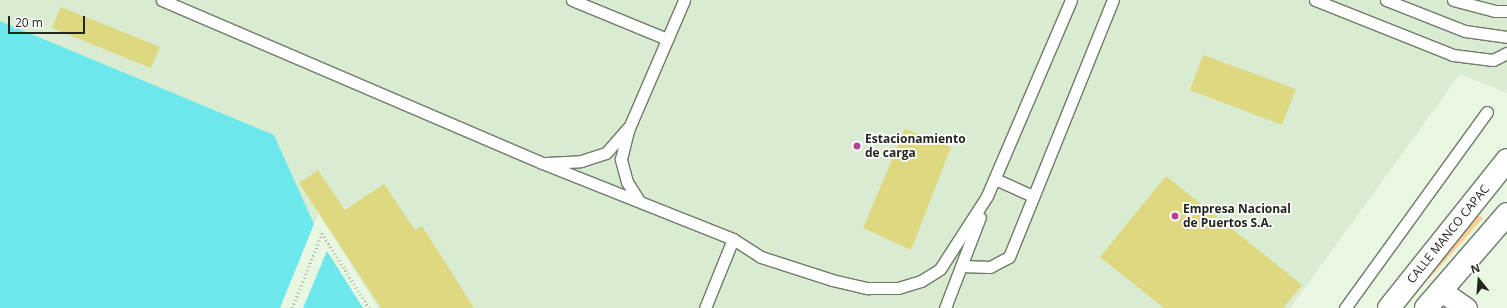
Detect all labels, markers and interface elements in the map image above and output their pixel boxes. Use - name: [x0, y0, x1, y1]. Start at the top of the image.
- scale bar: [10, 8, 87, 34]
- text: 20 m: [15, 14, 43, 31]
- place label: Estacionamiento de carga: [865, 132, 966, 160]
- marker: Estacionamiento de carga: [852, 141, 862, 151]
- street label: CALLE MANCO CAPAC: [1404, 182, 1492, 286]
- place label: Empresa Nacional de Puertos S.A.: [1183, 202, 1291, 230]
- marker: Empresa Nacional de Puertos S.A.: [1170, 211, 1180, 221]
- north arrow: [1459, 260, 1499, 300]

